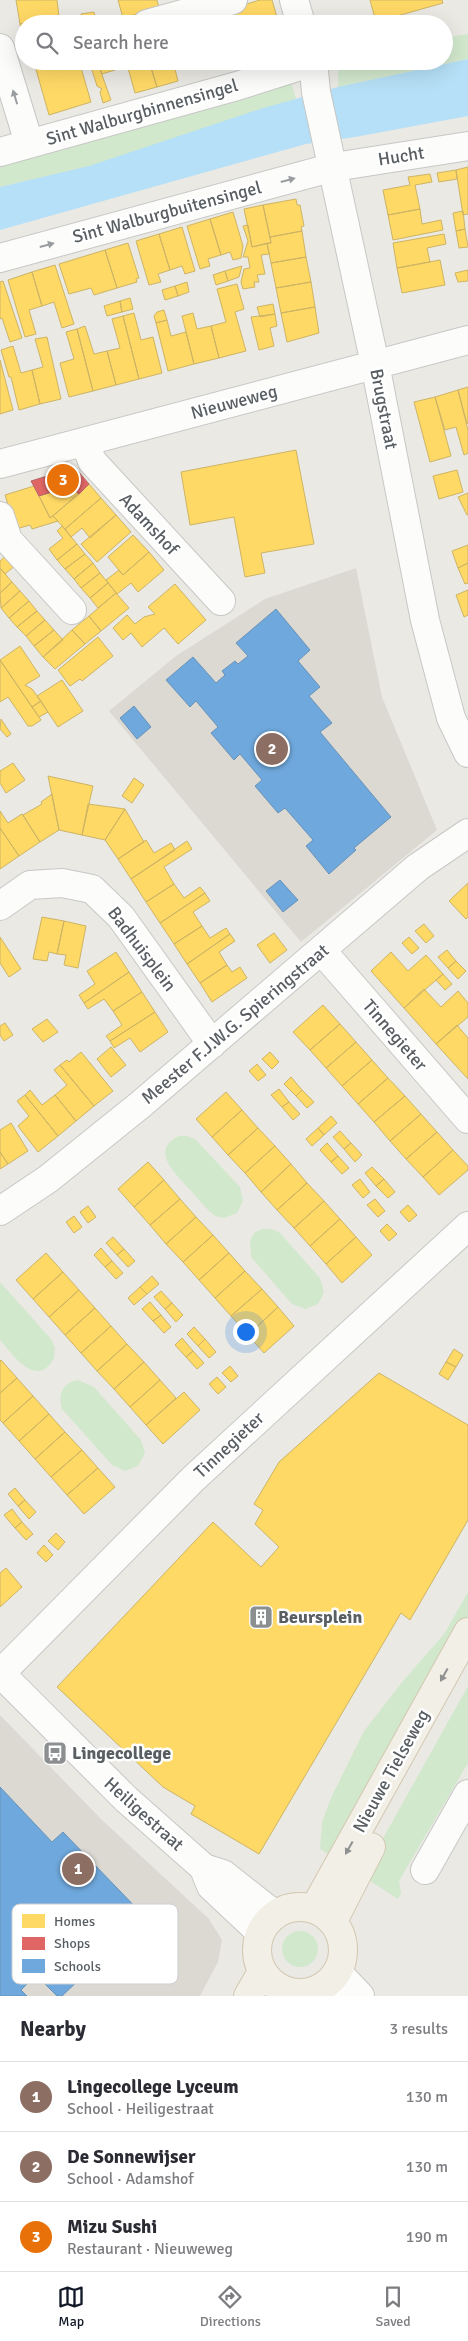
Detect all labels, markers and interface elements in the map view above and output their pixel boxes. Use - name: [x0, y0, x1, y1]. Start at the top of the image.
- search box: [15, 15, 453, 70]
- icon: search: [33, 29, 61, 57]
- text: Search here: [73, 31, 169, 55]
- street label: Sint Walburgbinnensingel: [44, 74, 240, 150]
- one-way arrow: [11, 89, 19, 104]
- street label: Hucht: [376, 141, 426, 171]
- one-way arrow: [281, 175, 296, 183]
- street label: Sint Walburgbuitensingel: [70, 176, 264, 248]
- one-way arrow: [39, 241, 55, 249]
- street label: Brugstraat: [365, 367, 403, 451]
- street label: Nieuweweg: [188, 380, 280, 424]
- pin: 3: [47, 461, 79, 499]
- street label: Adamshof: [115, 488, 184, 560]
- pin: 2: [256, 730, 288, 768]
- street label: Badhuisplein: [103, 902, 181, 996]
- street label: Meester F.J.W.G. Spieringstraat: [137, 939, 333, 1109]
- street label: Tinnegieter: [358, 995, 432, 1076]
- your location: [233, 1319, 259, 1345]
- street label: Tinnegieter: [190, 1407, 269, 1483]
- building icon: Beursplein: [248, 1604, 274, 1630]
- place label: Beursplein: [278, 1606, 362, 1628]
- one-way arrow: [440, 1668, 449, 1682]
- street label: Nieuwe Tielseweg: [348, 1705, 434, 1837]
- bus stop icon: Lingecollege: [42, 1740, 68, 1766]
- place label: Lingecollege: [72, 1742, 171, 1764]
- street label: Heiligestraat: [100, 1772, 188, 1856]
- one-way arrow: [345, 1841, 353, 1855]
- pin: 1: [62, 1850, 94, 1888]
- legend: [12, 1904, 178, 1984]
- text: Homes: [54, 1913, 95, 1930]
- text: Shops: [54, 1935, 90, 1952]
- text: Schools: [54, 1958, 101, 1975]
- text: Nearby: [20, 2016, 86, 2042]
- text: 3 results: [389, 2019, 448, 2039]
- text: Lingecollege Lyceum: [67, 2075, 239, 2099]
- text: 1: [32, 2087, 40, 2107]
- text: 130 m: [406, 2087, 448, 2107]
- text: School · Heiligestraat: [67, 2099, 214, 2119]
- text: De Sonnewijser: [67, 2145, 195, 2169]
- text: 2: [32, 2157, 40, 2177]
- text: 130 m: [406, 2157, 448, 2177]
- text: School · Adamshof: [67, 2169, 194, 2189]
- text: Mizu Sushi: [67, 2215, 157, 2239]
- text: 3: [32, 2227, 40, 2247]
- text: 190 m: [406, 2227, 448, 2247]
- text: Restaurant · Nieuweweg: [67, 2239, 233, 2259]
- tab: Map: [57, 2283, 85, 2330]
- tab: Directions: [200, 2283, 261, 2330]
- tab: Saved: [375, 2283, 411, 2330]

